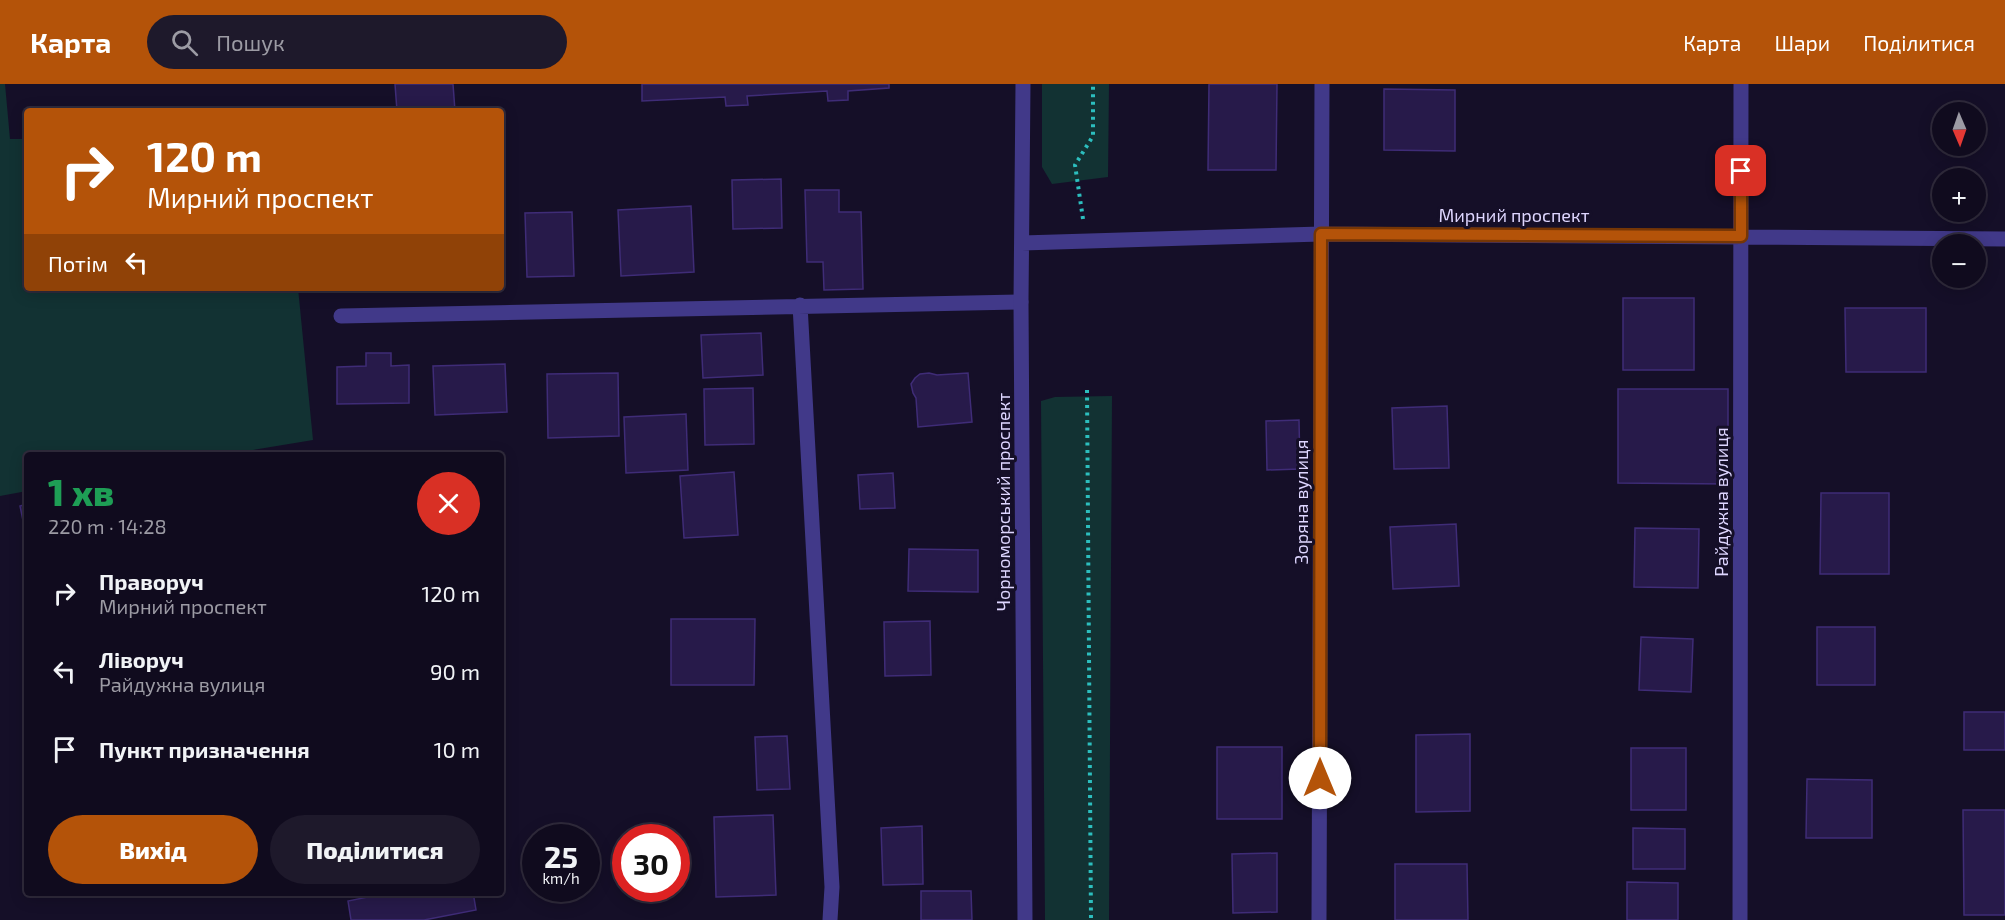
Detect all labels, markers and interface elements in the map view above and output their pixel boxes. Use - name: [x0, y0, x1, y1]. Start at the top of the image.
- search box: [147, 15, 567, 69]
- text: Карта: [30, 25, 111, 59]
- icon: search: [168, 26, 201, 59]
- text: Пошук: [216, 29, 285, 55]
- text: Карта: [1683, 30, 1741, 55]
- text: Шари: [1774, 30, 1830, 55]
- text: Поділитися: [1863, 30, 1975, 55]
- north arrow: [1932, 102, 1986, 156]
- map controls: [1932, 102, 1986, 288]
- text: 120 m: [147, 130, 262, 180]
- icon: right: [48, 132, 126, 210]
- pin: [1715, 145, 1766, 196]
- icon: arrive: [1724, 154, 1757, 187]
- button: +: [1932, 168, 1986, 222]
- text: Мирний проспект: [147, 181, 373, 213]
- street label: Мирний проспект: [1439, 204, 1590, 226]
- button: −: [1932, 234, 1986, 288]
- icon: left: [120, 246, 153, 279]
- text: Потім: [48, 250, 108, 276]
- street label: Чорноморський проспект: [992, 393, 1014, 611]
- street label: Райдужна вулиця: [1710, 427, 1732, 577]
- street label: Зоряна вулиця: [1290, 440, 1312, 564]
- text: 1 хв: [48, 470, 114, 513]
- button: close: [417, 472, 480, 535]
- text: 220 m · 14:28: [48, 514, 167, 538]
- text: Праворуч: [99, 568, 204, 594]
- icon: right: [48, 577, 81, 610]
- text: 120 m: [421, 580, 480, 606]
- text: Мирний проспект: [99, 594, 267, 618]
- text: Ліворуч: [99, 646, 184, 672]
- icon: left: [48, 655, 81, 688]
- text: 90 m: [430, 658, 480, 684]
- text: Райдужна вулиця: [99, 672, 265, 696]
- icon: arrive: [48, 733, 81, 766]
- text: Пункт призначення: [99, 736, 310, 762]
- text: 10 m: [434, 736, 480, 762]
- position arrow: [1288, 746, 1352, 810]
- button: Вихід: [48, 815, 258, 884]
- button: Поділитися: [270, 815, 480, 884]
- speed limit sign: 30: [612, 824, 690, 902]
- text: 25: [544, 838, 578, 874]
- text: km/h: [542, 869, 580, 887]

